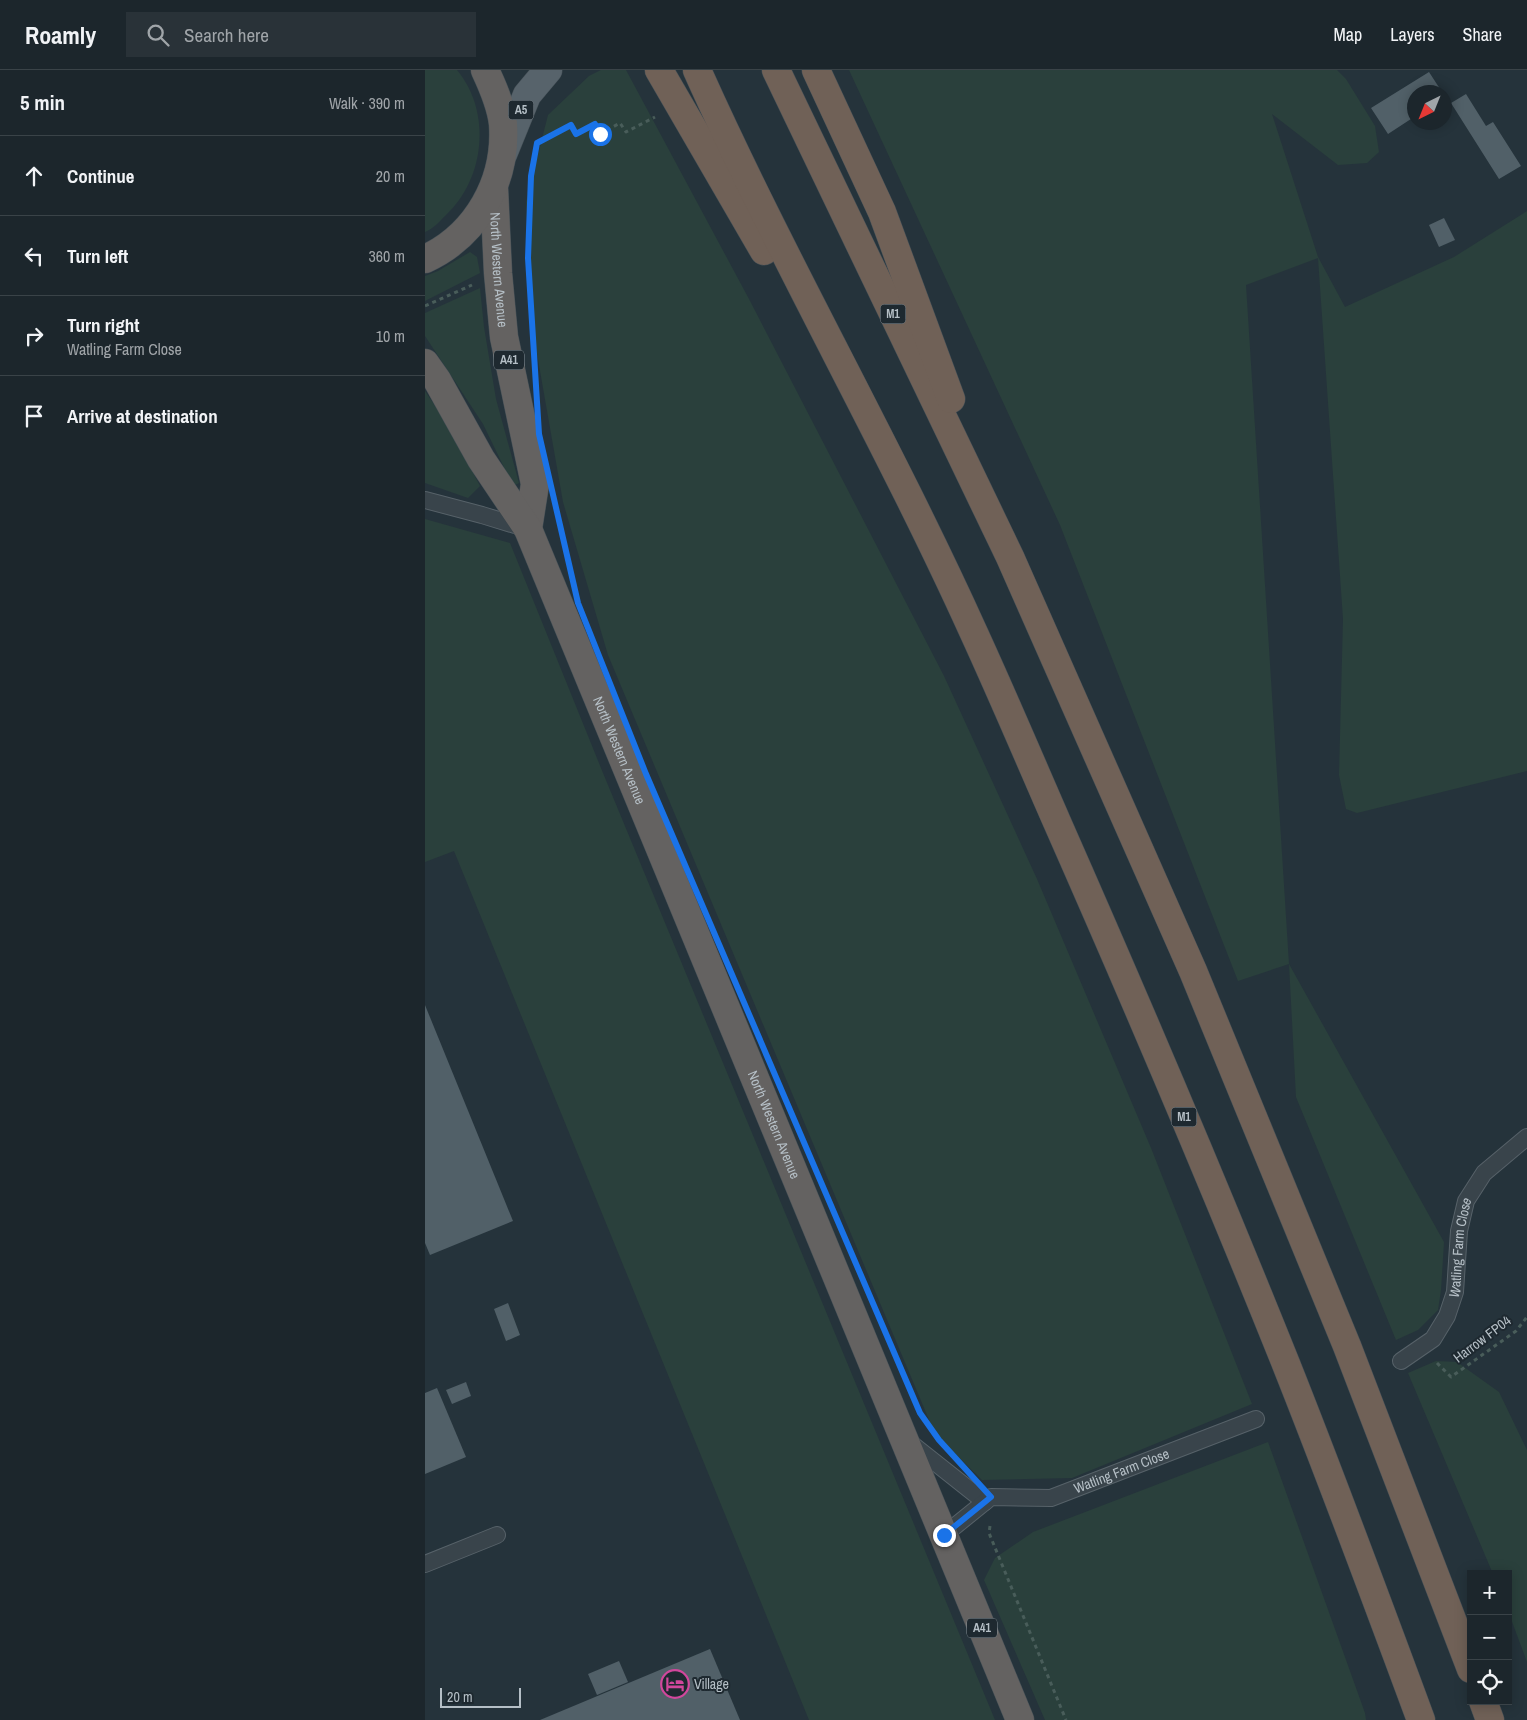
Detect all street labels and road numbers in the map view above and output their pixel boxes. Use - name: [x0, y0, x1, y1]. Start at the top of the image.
- road number: A5: [509, 100, 533, 120]
- street label: North Western Avenue: [486, 212, 512, 328]
- road number: M1: [881, 304, 905, 323]
- road number: A41: [494, 350, 524, 370]
- street label: North Western Avenue: [589, 694, 650, 807]
- street label: North Western Avenue: [744, 1068, 804, 1181]
- road number: M1: [1171, 1108, 1197, 1126]
- street label: Watling Farm Close: [1445, 1193, 1475, 1300]
- street label: Harrow FP04: [1450, 1311, 1515, 1367]
- street label: Watling Farm Close: [1071, 1444, 1172, 1497]
- road number: A41: [967, 1619, 997, 1638]

